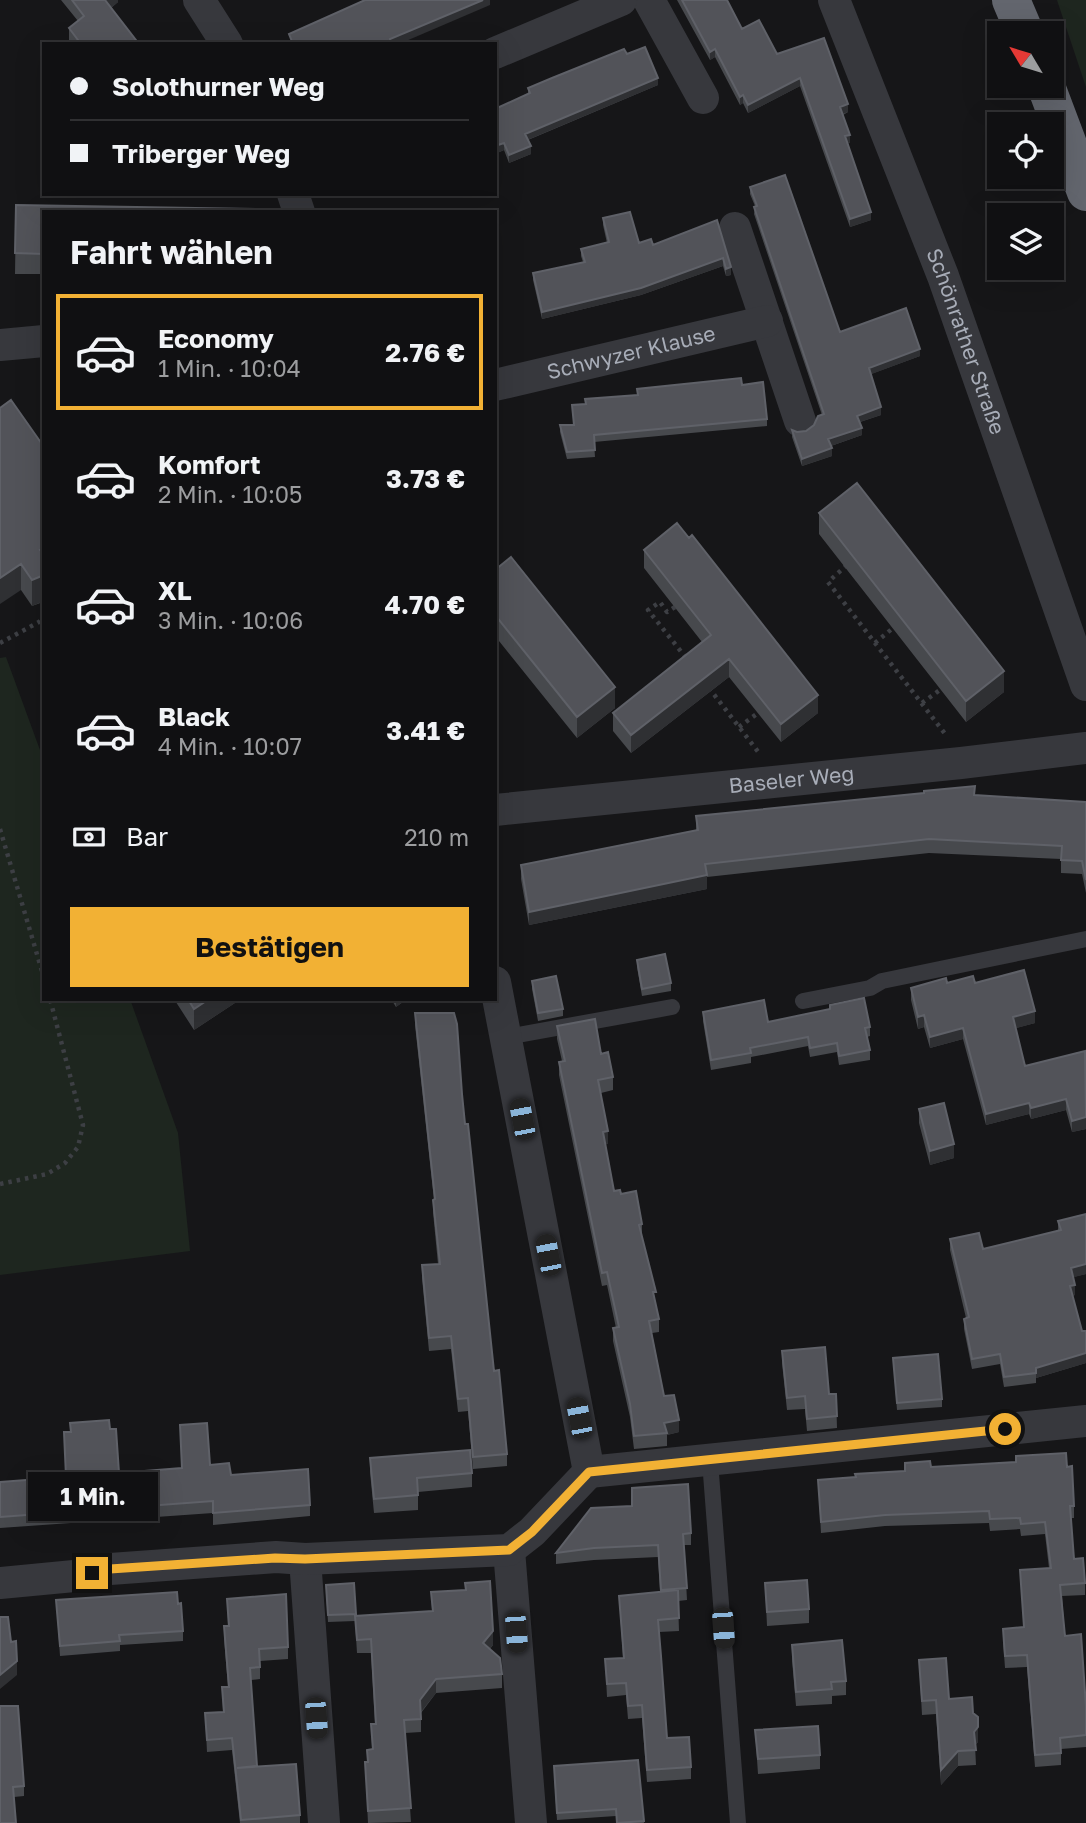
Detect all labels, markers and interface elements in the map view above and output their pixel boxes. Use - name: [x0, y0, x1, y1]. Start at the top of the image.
- north arrow: [987, 21, 1064, 98]
- map controls: [987, 21, 1064, 280]
- text: Solothurner Weg: [112, 71, 325, 102]
- button: locate: [987, 112, 1064, 189]
- text: Triberger Weg: [112, 138, 290, 169]
- button: layers: [987, 203, 1064, 280]
- text: Fahrt wählen: [70, 233, 273, 271]
- street label: Schönrather Straße: [921, 244, 1011, 438]
- street label: Schwyzer Klause: [544, 320, 718, 384]
- icon: car: [74, 321, 137, 384]
- text: Economy: [158, 323, 274, 354]
- text: 2.76 €: [385, 337, 465, 368]
- text: 1 Min. · 10:04: [158, 354, 301, 382]
- icon: car: [74, 447, 137, 510]
- text: Komfort: [158, 449, 261, 480]
- text: 3.73 €: [386, 463, 465, 494]
- text: 2 Min. · 10:05: [158, 480, 302, 508]
- icon: car: [74, 573, 137, 636]
- text: XL: [158, 575, 192, 606]
- text: 4.70 €: [385, 589, 465, 620]
- text: 3 Min. · 10:06: [158, 606, 303, 634]
- icon: car: [74, 699, 137, 762]
- text: Black: [158, 701, 230, 732]
- text: 3.41 €: [386, 715, 465, 746]
- text: 4 Min. · 10:07: [158, 732, 302, 760]
- street label: Baseler Weg: [727, 760, 855, 798]
- icon: cash: [70, 818, 108, 856]
- text: Bar: [126, 821, 168, 852]
- text: 210 m: [404, 823, 469, 851]
- button: Bestätigen: [70, 907, 469, 987]
- car: [508, 1096, 537, 1142]
- car: [534, 1232, 563, 1278]
- car: [565, 1395, 594, 1441]
- route start: [989, 1413, 1021, 1445]
- callout: 1 Min.: [27, 1472, 157, 1520]
- text: 1 Min.: [60, 1482, 126, 1510]
- route end: [76, 1557, 108, 1589]
- car: [712, 1606, 735, 1650]
- car: [505, 1610, 528, 1654]
- car: [305, 1696, 328, 1740]

